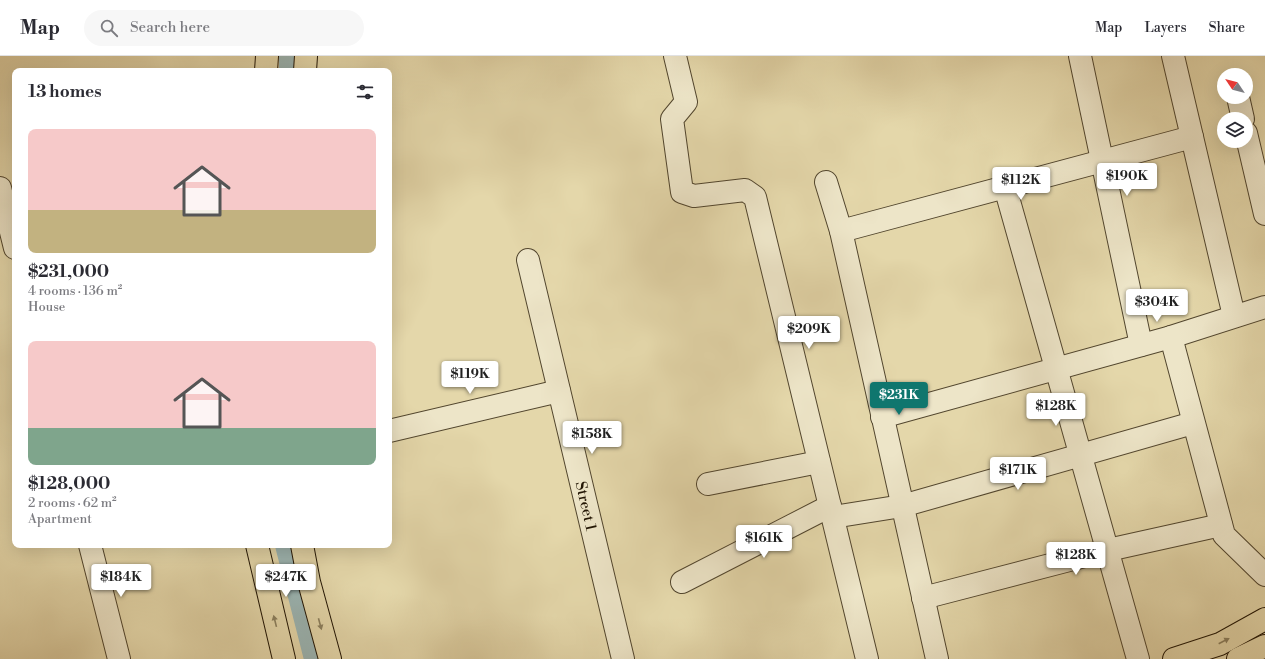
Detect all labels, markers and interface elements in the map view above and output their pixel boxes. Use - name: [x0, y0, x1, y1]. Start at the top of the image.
- search box: [84, 10, 364, 46]
- text: Map: [20, 16, 60, 40]
- icon: search: [98, 17, 120, 39]
- text: Search here: [130, 18, 210, 37]
- text: Map: [1095, 19, 1122, 37]
- text: Layers: [1144, 19, 1187, 37]
- text: Share: [1209, 19, 1245, 37]
- north arrow: [1217, 68, 1253, 104]
- map controls: [1217, 68, 1253, 148]
- text: 13 homes: [28, 81, 102, 103]
- icon: filters: [354, 81, 376, 103]
- button: layers: [1217, 112, 1253, 148]
- icon: home: [166, 155, 238, 227]
- pin: $190K: [1099, 163, 1155, 197]
- pin: $112K: [993, 167, 1049, 201]
- text: $190K: [1106, 168, 1148, 184]
- text: $112K: [1001, 172, 1041, 188]
- text: $231,000: [28, 261, 109, 283]
- text: 4 rooms · 136 m²: [28, 283, 122, 299]
- pin: $304K: [1129, 289, 1185, 323]
- text: $304K: [1135, 294, 1179, 310]
- text: House: [28, 299, 65, 315]
- pin: $209K: [781, 316, 837, 350]
- text: $209K: [787, 321, 831, 337]
- pin: $119K: [442, 361, 498, 395]
- text: $119K: [450, 366, 490, 382]
- icon: home: [166, 367, 238, 439]
- pin: $231K: [871, 382, 927, 416]
- text: $231K: [879, 387, 919, 403]
- pin: $128K: [1028, 393, 1084, 427]
- text: $128K: [1035, 398, 1077, 414]
- pin: $158K: [564, 421, 620, 455]
- text: $158K: [572, 426, 612, 442]
- pin: $171K: [990, 457, 1046, 491]
- text: $171K: [999, 462, 1037, 478]
- text: $128,000: [28, 473, 110, 495]
- street label: Street 1: [571, 479, 601, 533]
- text: 2 rooms · 62 m²: [28, 495, 117, 511]
- text: Apartment: [28, 511, 92, 527]
- pin: $161K: [736, 525, 792, 559]
- text: $161K: [745, 530, 783, 546]
- pin: $128K: [1048, 542, 1104, 576]
- text: $128K: [1055, 547, 1097, 563]
- pin: $184K: [93, 564, 149, 598]
- pin: $247K: [258, 564, 314, 598]
- text: $184K: [100, 569, 142, 585]
- text: $247K: [265, 569, 307, 585]
- one-way arrow: [271, 615, 277, 627]
- one-way arrow: [317, 618, 323, 630]
- one-way arrow: [1218, 638, 1230, 644]

